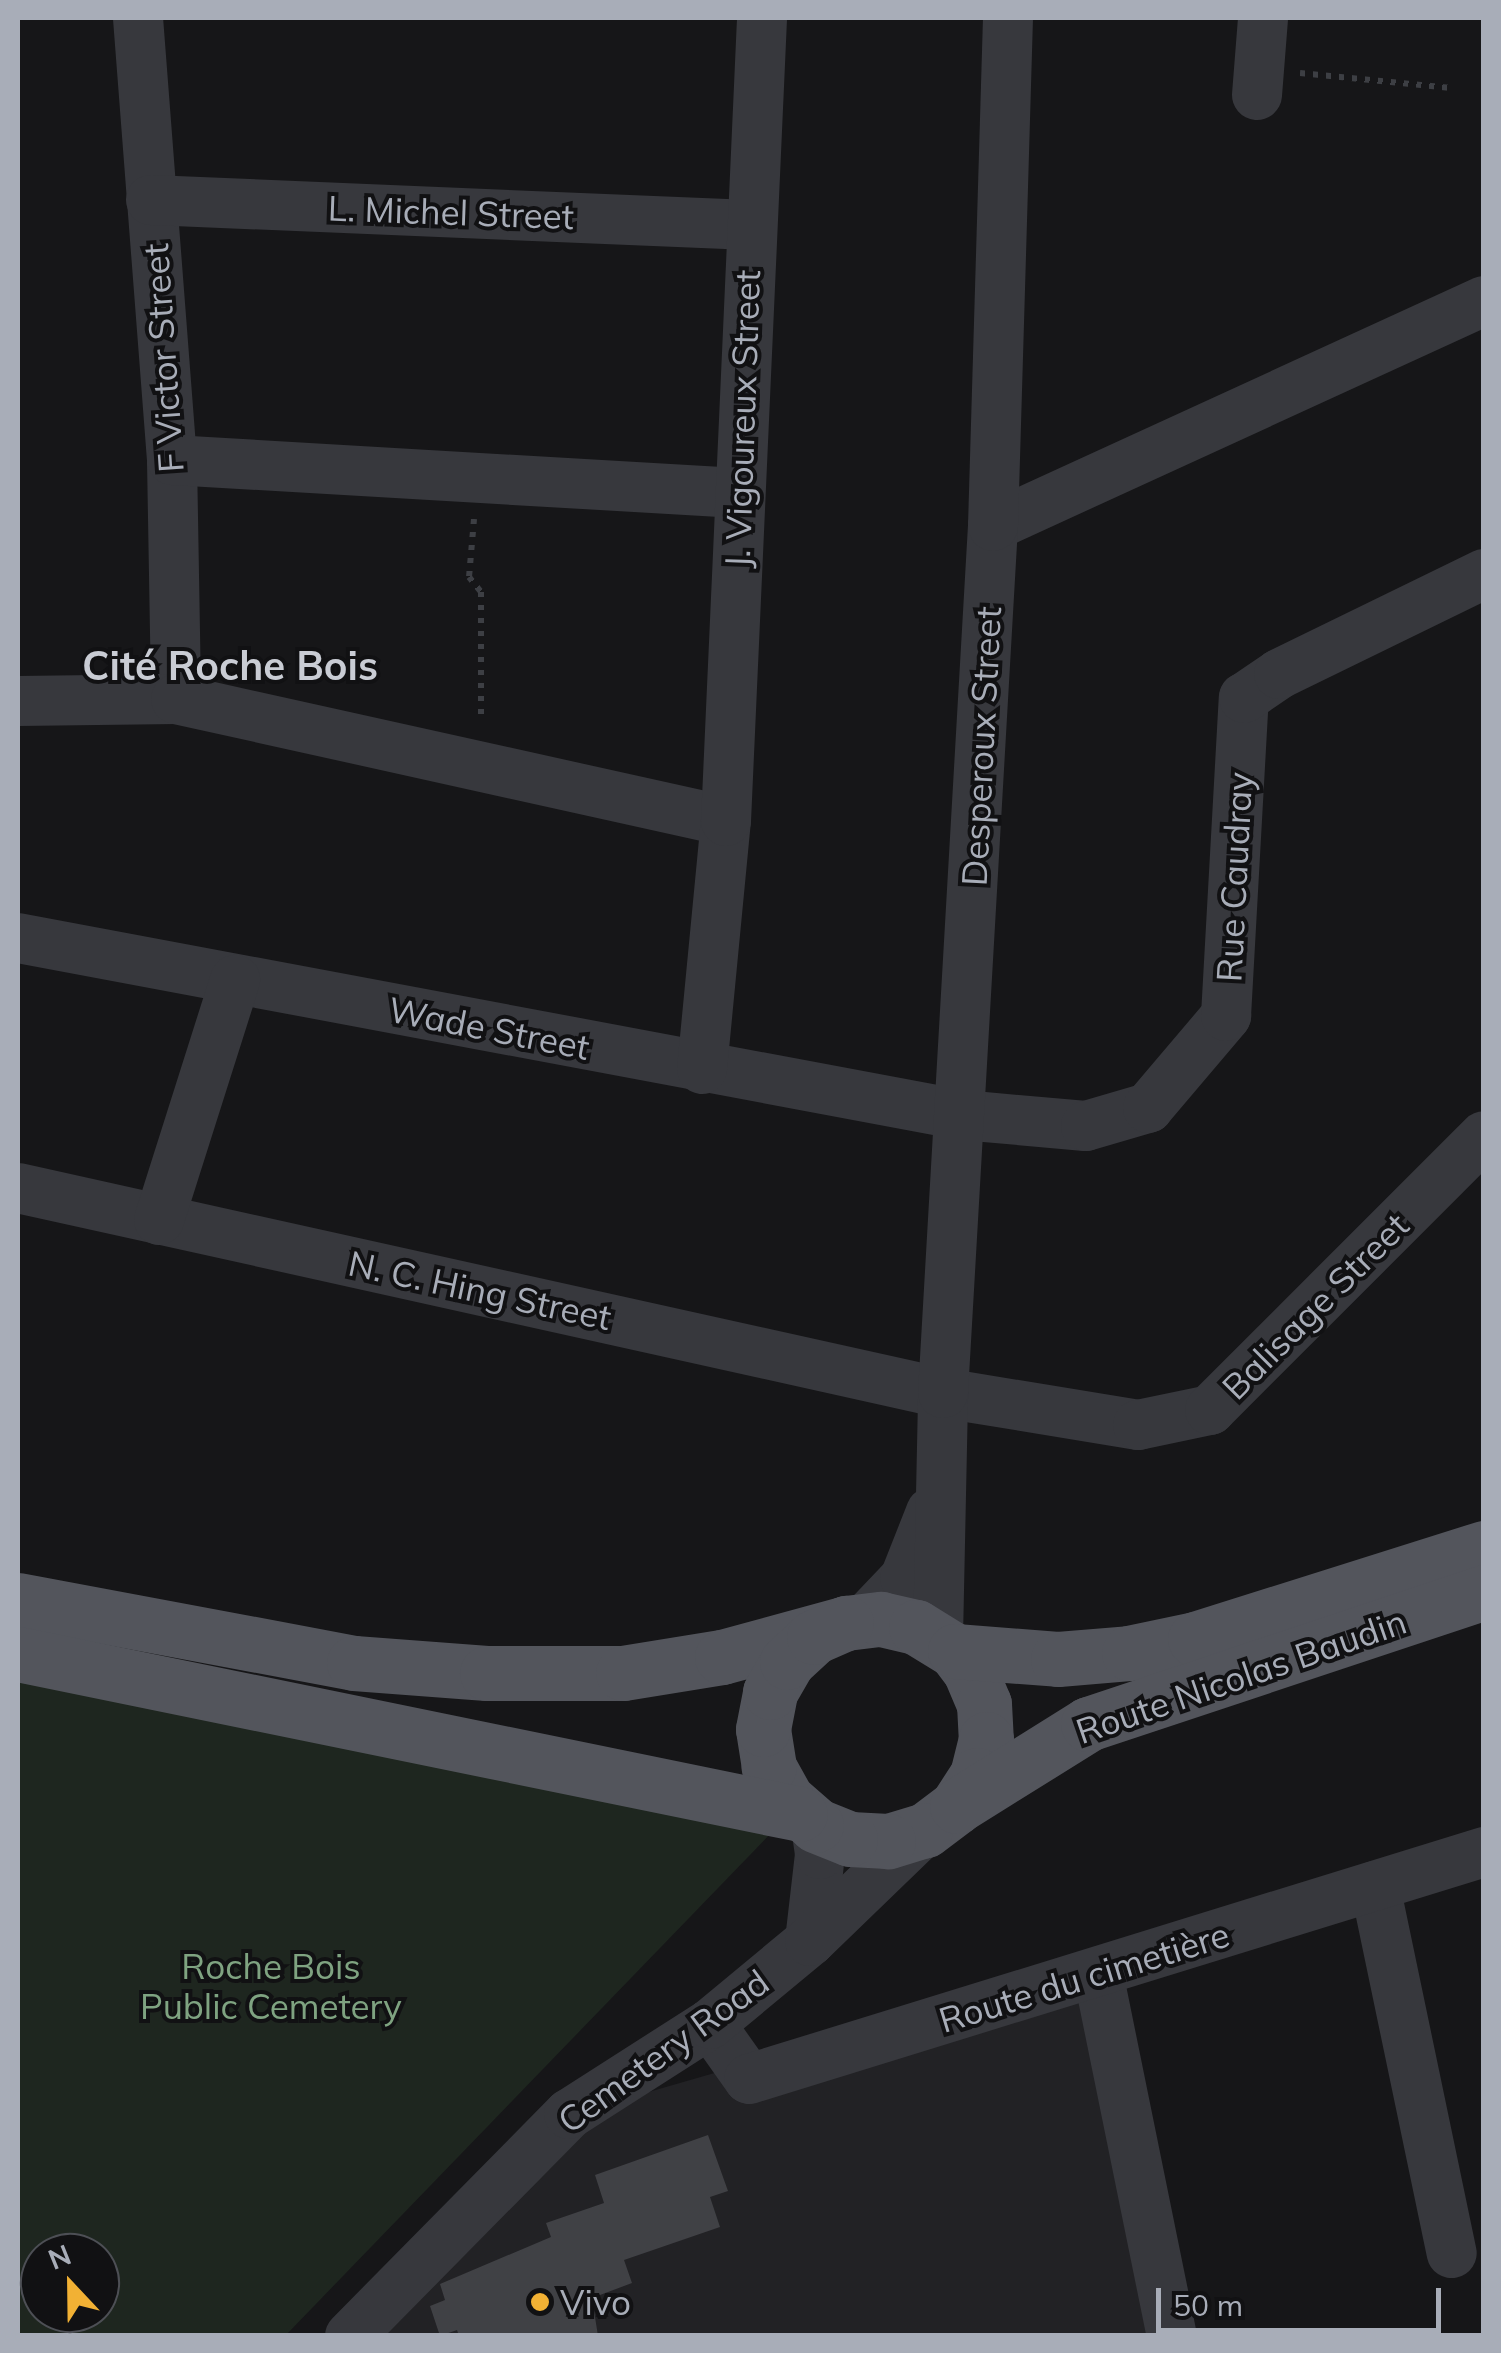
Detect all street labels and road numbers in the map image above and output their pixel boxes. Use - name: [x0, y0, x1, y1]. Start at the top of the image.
- street label: L. Michel Street: [327, 187, 575, 237]
- street label: F Victor Street: [134, 242, 192, 474]
- street label: J. Vigoureux Street: [716, 269, 768, 569]
- street label: Desperoux Street: [953, 605, 1009, 887]
- street label: Rue Caudray: [1208, 771, 1260, 983]
- street label: Wade Street: [385, 988, 593, 1068]
- street label: Balisage Street: [1213, 1204, 1417, 1408]
- street label: N. C. Hing Street: [345, 1242, 615, 1338]
- street label: Route Nicolas Baudin: [1070, 1600, 1412, 1752]
- street label: Route du cimetière: [934, 1913, 1234, 2041]
- street label: Cemetery Road: [550, 1961, 776, 2141]

